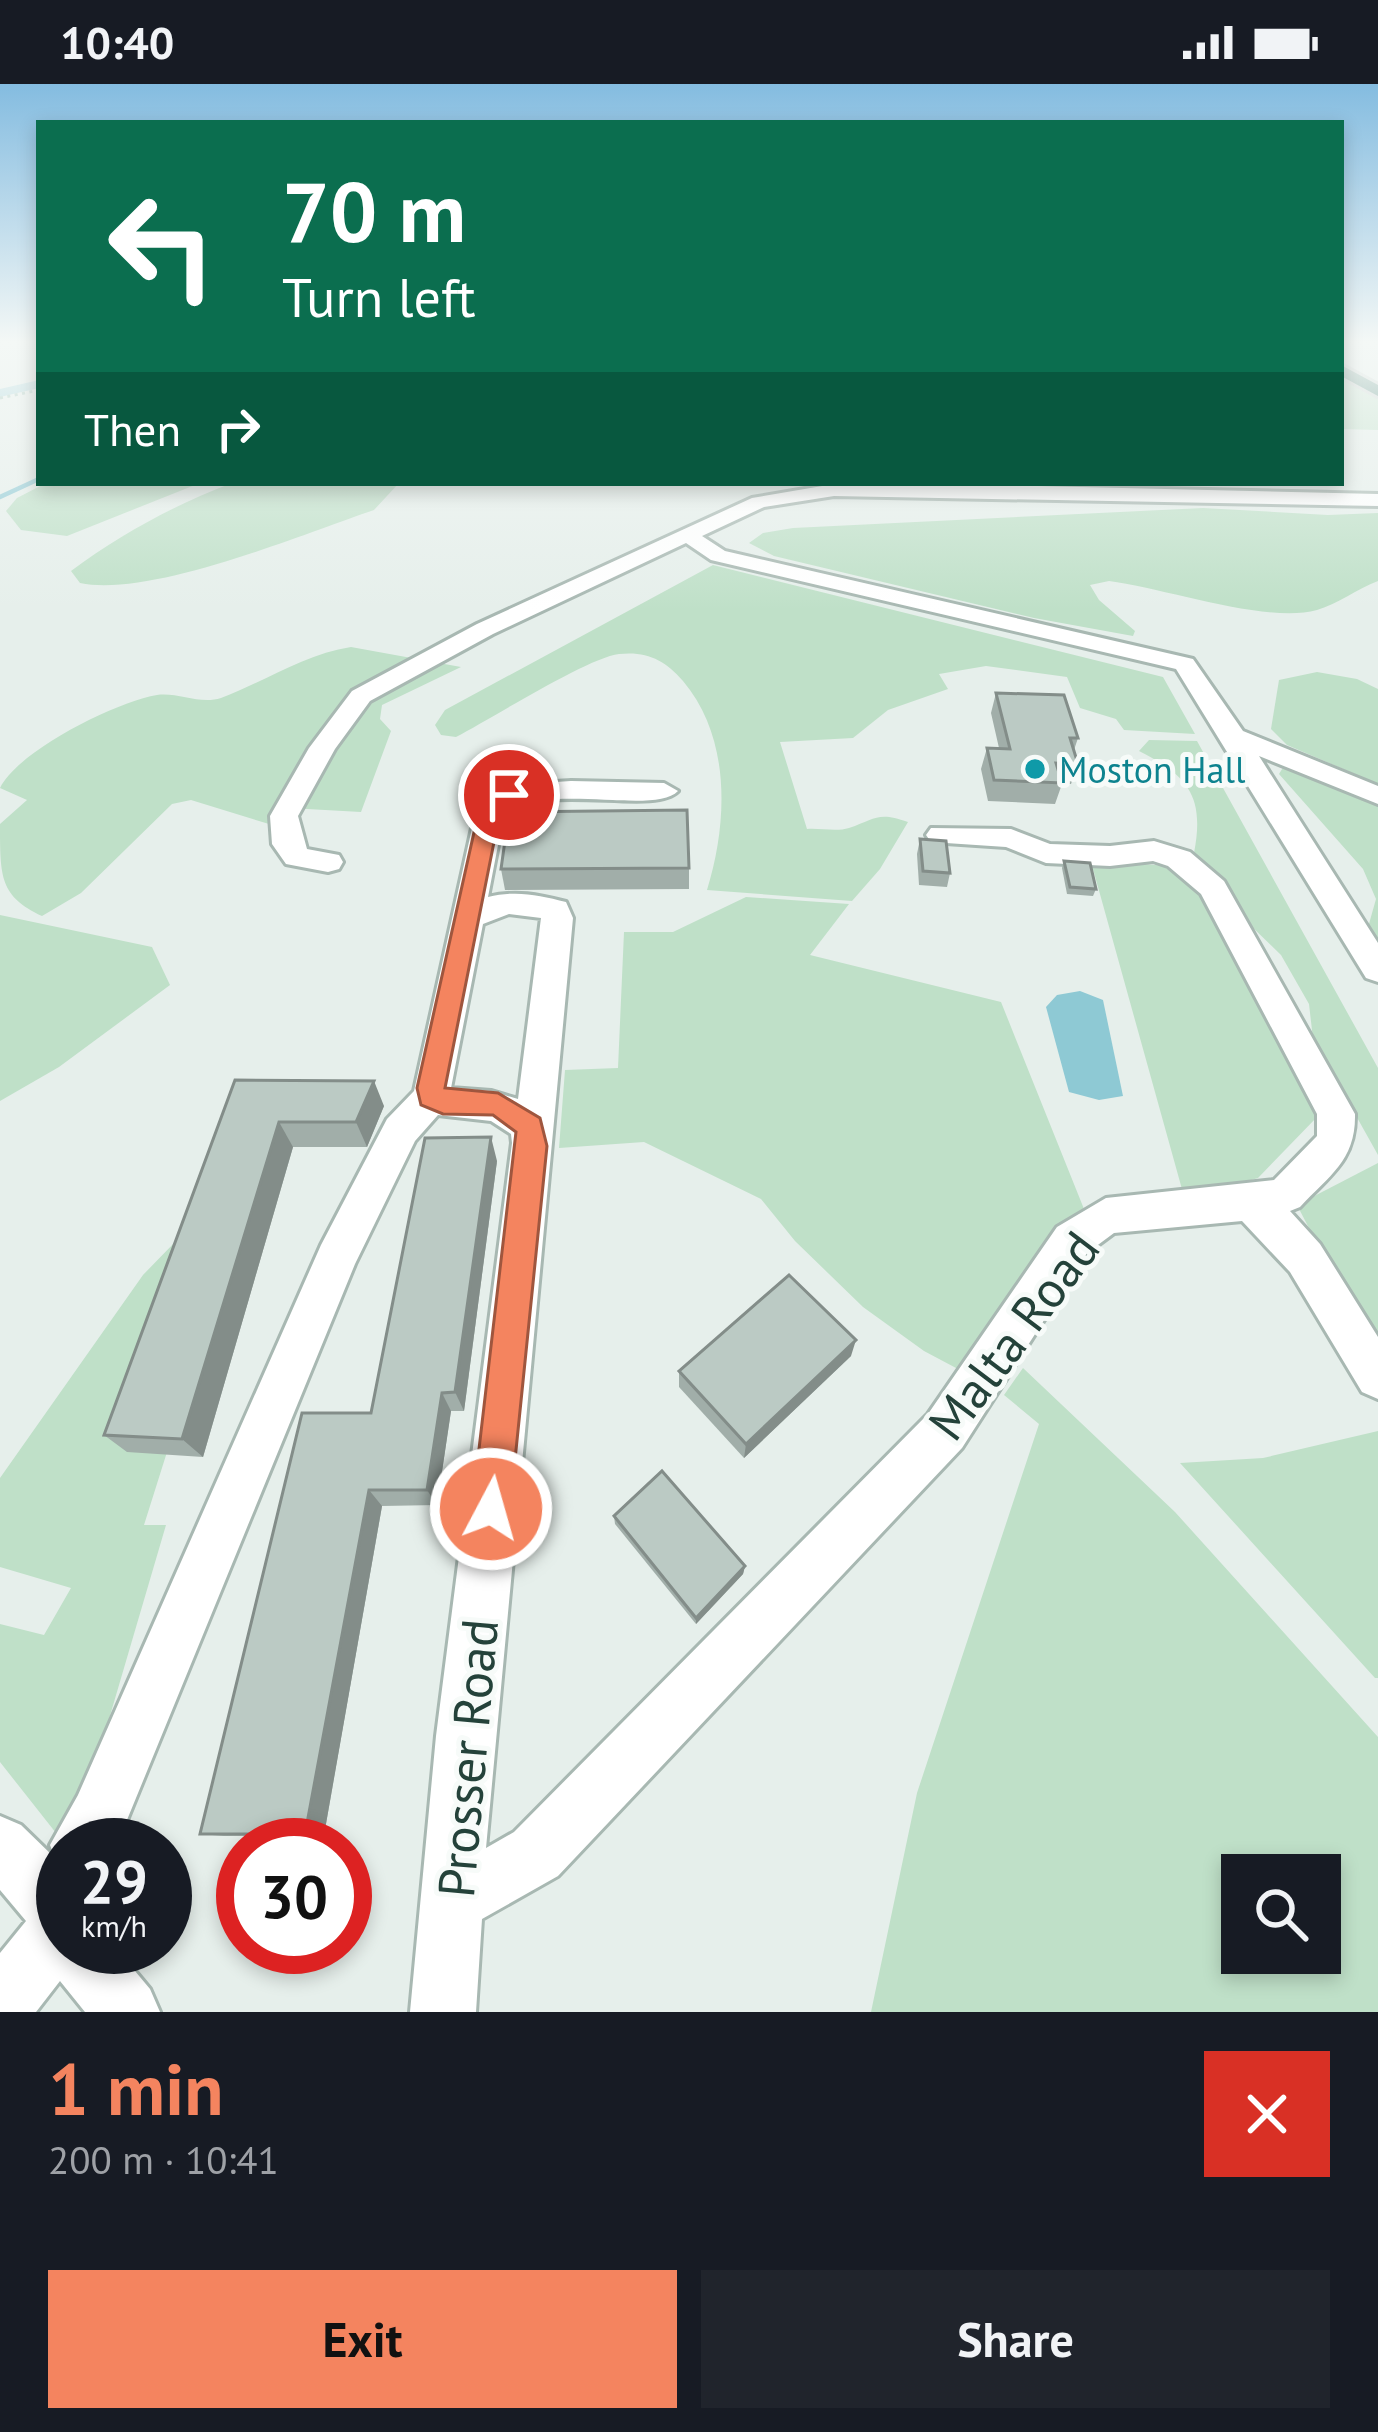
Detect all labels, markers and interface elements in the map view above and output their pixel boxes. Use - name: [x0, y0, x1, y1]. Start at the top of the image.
- text: 10:40: [60, 13, 174, 71]
- text: 70 m: [282, 156, 466, 265]
- icon: left: [84, 168, 240, 324]
- text: Turn left: [282, 262, 476, 332]
- icon: right: [205, 396, 271, 462]
- text: Then: [84, 400, 181, 458]
- pin: [458, 744, 560, 846]
- place label: Moston Hall: [1059, 746, 1246, 793]
- marker: Moston Hall: [1022, 756, 1048, 782]
- icon: arrive: [476, 762, 542, 828]
- street label: Malta Road: [913, 1217, 1113, 1453]
- position arrow: [428, 1446, 554, 1572]
- street label: Prosser Road: [422, 1616, 512, 1900]
- speed limit sign: 30: [216, 1818, 372, 1974]
- text: 29: [80, 1842, 148, 1920]
- map controls: [1221, 1854, 1341, 1974]
- button: search: [1221, 1854, 1341, 1974]
- text: km/h: [81, 1906, 147, 1945]
- text: 1 min: [48, 2042, 224, 2135]
- button: close: [1204, 2051, 1330, 2177]
- text: 200 m · 10:41: [48, 2134, 279, 2185]
- button: Exit: [48, 2270, 677, 2408]
- button: Share: [701, 2270, 1330, 2408]

